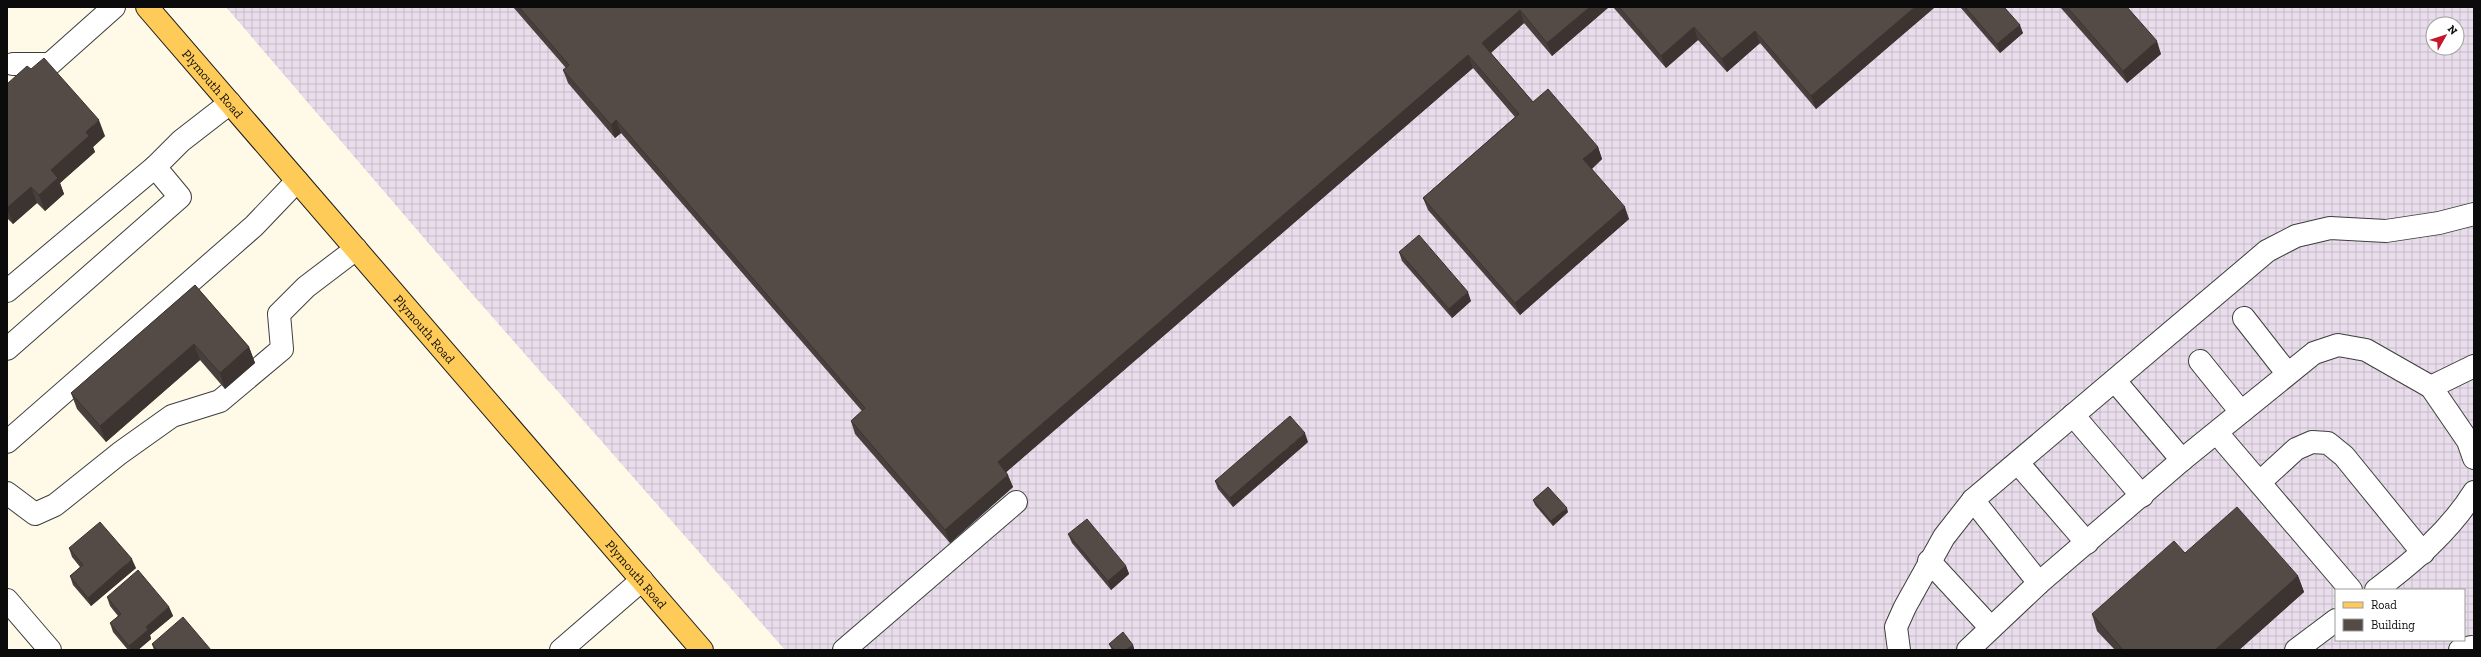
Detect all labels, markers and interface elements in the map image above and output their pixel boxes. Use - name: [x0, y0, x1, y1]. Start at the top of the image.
- north arrow: [2425, 16, 2465, 56]
- text: N: [2445, 23, 2460, 38]
- street label: Plymouth Road: [179, 46, 247, 121]
- street label: Plymouth Road: [391, 291, 458, 366]
- street label: Plymouth Road: [603, 537, 670, 611]
- legend: [2335, 589, 2465, 641]
- text: Road: [2371, 598, 2397, 612]
- text: Building: [2371, 618, 2415, 632]

